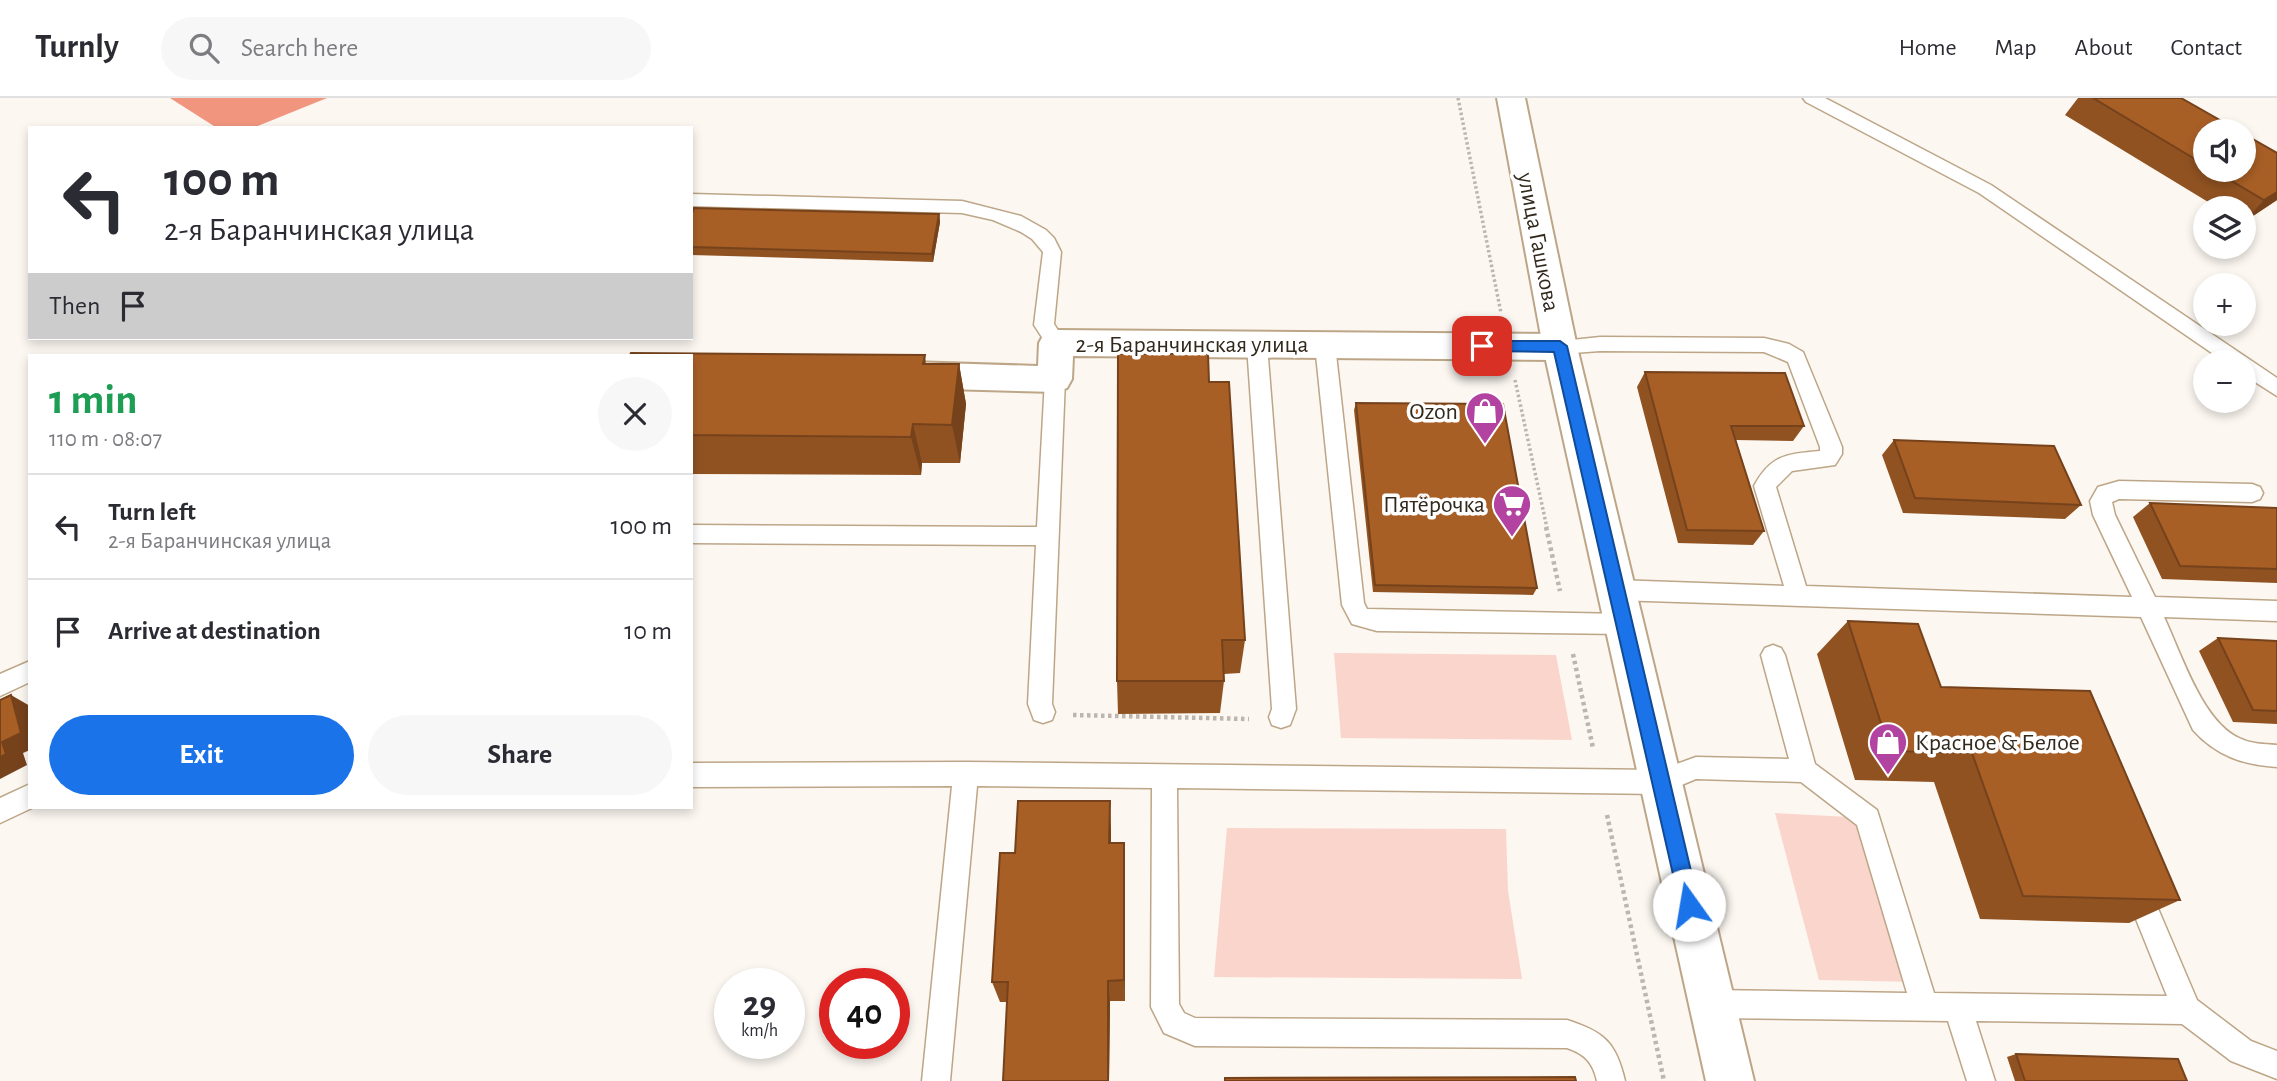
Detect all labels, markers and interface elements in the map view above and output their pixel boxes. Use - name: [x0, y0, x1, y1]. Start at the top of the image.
- search box: [161, 17, 651, 80]
- icon: search: [185, 29, 223, 67]
- text: Turnly: [35, 31, 119, 64]
- text: Search here: [241, 35, 358, 61]
- text: Home: [1899, 36, 1957, 60]
- text: Map: [1995, 36, 2037, 60]
- text: About: [2075, 36, 2132, 60]
- text: Contact: [2170, 36, 2242, 60]
- map controls: [2193, 119, 2256, 413]
- button: sound: [2193, 119, 2256, 182]
- icon: left: [49, 154, 140, 245]
- text: 100 m: [164, 156, 280, 205]
- street label: улица Гашкова: [1513, 170, 1563, 314]
- button: layers: [2193, 196, 2256, 259]
- text: 2-я Баранчинская улица: [164, 214, 474, 246]
- button: +: [2193, 273, 2256, 336]
- icon: arrive: [114, 287, 152, 325]
- text: Then: [49, 293, 100, 319]
- pin: [1452, 316, 1512, 376]
- icon: arrive: [1463, 327, 1501, 365]
- street label: 2-я Баранчинская улица: [1076, 333, 1308, 357]
- button: −: [2193, 350, 2256, 413]
- button: close: [598, 377, 672, 451]
- text: 1 min: [49, 379, 138, 421]
- shop icon: Ozon: [1464, 390, 1506, 445]
- place label: Ozon: [1409, 400, 1458, 424]
- text: 110 m · 08:07: [49, 428, 162, 451]
- supermarket icon: Пятёрочка: [1491, 483, 1533, 538]
- place label: Пятёрочка: [1383, 493, 1485, 517]
- text: Turn left: [108, 499, 196, 525]
- icon: left: [49, 508, 87, 546]
- text: 100 m: [611, 513, 672, 539]
- text: 2-я Баранчинская улица: [108, 530, 331, 553]
- icon: arrive: [49, 613, 87, 651]
- text: Arrive at destination: [108, 618, 321, 644]
- text: 10 m: [624, 618, 672, 644]
- button: Exit: [49, 715, 354, 795]
- button: Share: [368, 715, 672, 795]
- shop icon: Красное & Белое: [1867, 721, 1909, 776]
- place label: Красное & Белое: [1915, 731, 2080, 755]
- position arrow: [1652, 868, 1726, 942]
- speed limit sign: 40: [819, 968, 910, 1059]
- text: 29: [743, 987, 776, 1022]
- text: km/h: [741, 1022, 778, 1040]

